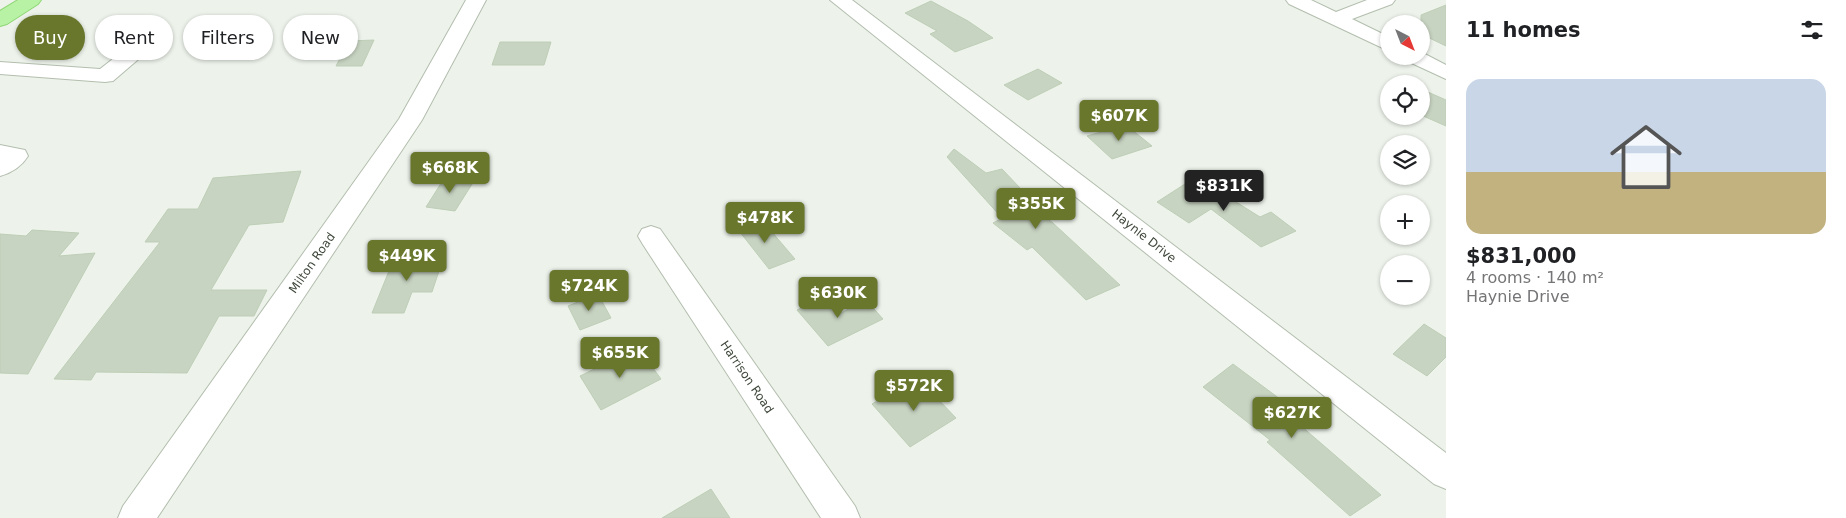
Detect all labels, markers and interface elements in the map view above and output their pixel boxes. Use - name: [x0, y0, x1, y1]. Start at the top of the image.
- chip: Buy: [15, 15, 85, 60]
- chip: Rent: [95, 15, 173, 60]
- chip: Filters: [183, 15, 273, 60]
- chip: New: [283, 15, 358, 60]
- north arrow: [1380, 15, 1430, 65]
- map controls: [1380, 15, 1430, 305]
- icon: filters: [1798, 16, 1826, 44]
- text: 11 homes: [1466, 18, 1581, 42]
- button: locate: [1380, 75, 1430, 125]
- pin: $607K: [1084, 100, 1154, 142]
- text: $607K: [1091, 106, 1147, 125]
- icon: home: [1601, 112, 1691, 202]
- button: layers: [1380, 135, 1430, 185]
- pin: $668K: [415, 152, 485, 194]
- text: $668K: [422, 158, 478, 177]
- pin: $831K: [1189, 170, 1259, 212]
- text: $831K: [1196, 176, 1252, 195]
- pin: $355K: [1001, 188, 1071, 230]
- text: $355K: [1008, 194, 1064, 213]
- button: +: [1380, 195, 1430, 245]
- pin: $478K: [730, 202, 800, 244]
- street label: Haynie Drive: [1109, 207, 1179, 265]
- text: $478K: [737, 208, 793, 227]
- street label: Milton Road: [286, 230, 338, 296]
- pin: $449K: [372, 240, 442, 282]
- text: $831,000: [1466, 244, 1576, 268]
- text: $449K: [379, 246, 435, 265]
- button: −: [1380, 255, 1430, 305]
- text: 4 rooms · 140 m²: [1466, 268, 1604, 287]
- pin: $724K: [554, 270, 624, 312]
- text: $724K: [561, 276, 617, 295]
- pin: $630K: [803, 276, 873, 319]
- text: $630K: [810, 283, 866, 302]
- text: Haynie Drive: [1466, 287, 1569, 306]
- pin: $655K: [585, 336, 655, 379]
- street label: Harrison Road: [718, 338, 776, 416]
- text: $655K: [592, 343, 648, 362]
- pin: $572K: [879, 370, 949, 412]
- text: $572K: [886, 376, 942, 395]
- pin: $627K: [1257, 396, 1327, 439]
- text: $627K: [1264, 403, 1320, 422]

